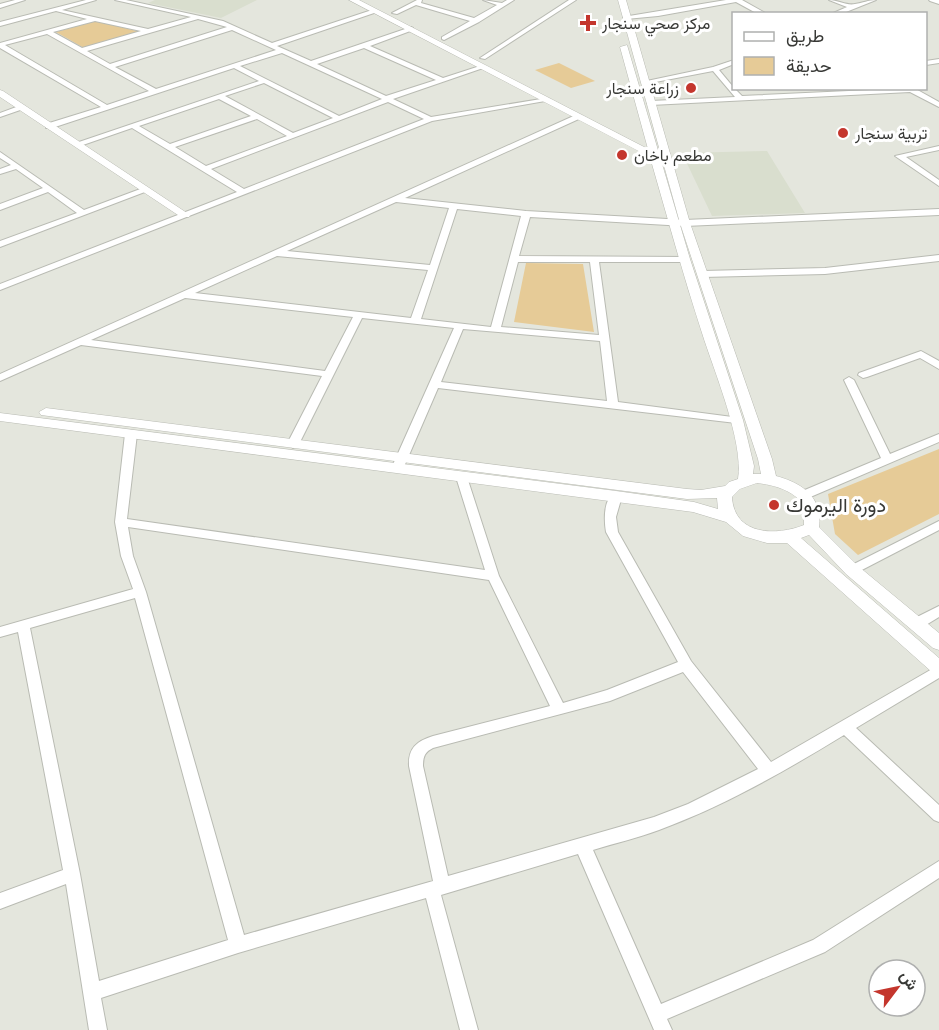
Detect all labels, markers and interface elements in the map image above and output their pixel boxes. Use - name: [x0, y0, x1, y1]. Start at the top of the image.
- legend: [732, 12, 927, 90]
- marker: مركز صحي سنجار: [579, 14, 597, 32]
- place label: مركز صحي سنجار: [601, 14, 710, 37]
- text: طريق: [786, 25, 824, 47]
- text: حديقة: [786, 55, 832, 77]
- place label: زراعة سنجار: [605, 79, 679, 99]
- marker: زراعة سنجار: [684, 81, 698, 95]
- place label: تربية سنجار: [854, 124, 927, 144]
- marker: تربية سنجار: [836, 126, 850, 140]
- place label: مطعم باخان: [634, 146, 712, 166]
- marker: مطعم باخان: [615, 148, 629, 162]
- place label: دورة اليرموك: [786, 493, 886, 518]
- marker: دورة اليرموك: [767, 498, 781, 512]
- north arrow: [867, 958, 927, 1018]
- text: ش: [896, 967, 922, 994]

